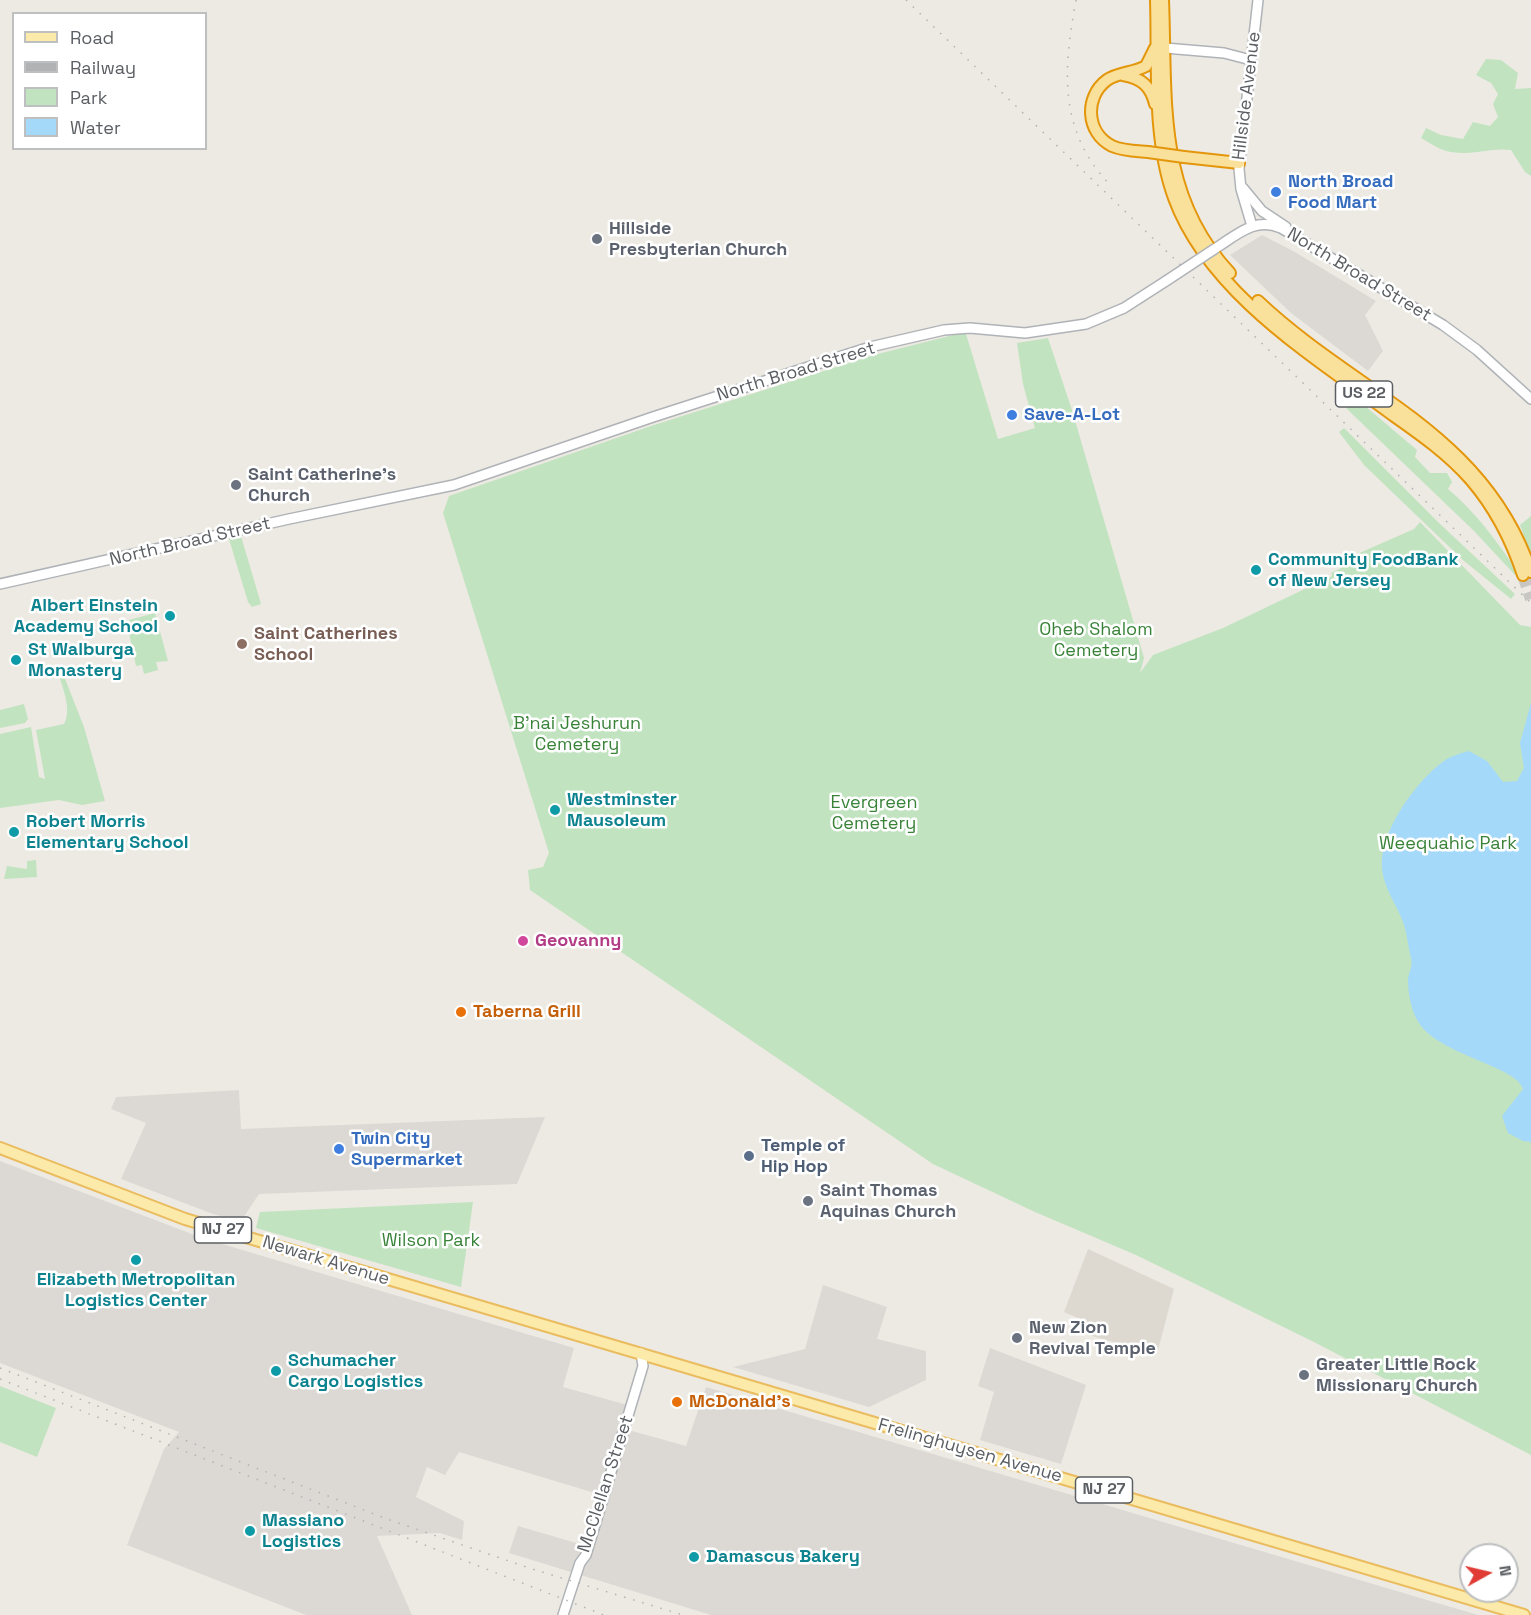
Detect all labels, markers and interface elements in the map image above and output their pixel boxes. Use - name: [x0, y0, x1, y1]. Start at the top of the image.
- legend: [12, 12, 207, 150]
- text: Road: [70, 26, 114, 49]
- street label: Hillside Avenue: [1228, 30, 1266, 162]
- text: Railway: [70, 56, 136, 79]
- text: Park: [70, 86, 107, 109]
- text: Water: [70, 116, 121, 139]
- place label: North Broad Food Mart: [1288, 171, 1394, 213]
- marker: North Broad Food Mart: [1269, 185, 1283, 199]
- place label: Hillside Presbyterian Church: [609, 218, 787, 260]
- street label: North Broad Street: [1283, 223, 1435, 327]
- marker: Hillside Presbyterian Church: [590, 232, 604, 246]
- street label: North Broad Street: [714, 338, 878, 406]
- road number: US 22: [1336, 381, 1392, 407]
- place label: Save-A-Lot: [1024, 404, 1120, 426]
- marker: Save-A-Lot: [1005, 408, 1019, 422]
- place label: Saint Catherine's Church: [248, 464, 396, 506]
- marker: Saint Catherine's Church: [229, 478, 243, 492]
- street label: North Broad Street: [107, 513, 273, 571]
- place label: Community FoodBank of New Jersey: [1268, 549, 1459, 592]
- marker: Community FoodBank of New Jersey: [1249, 563, 1263, 577]
- place label: Albert Einstein Academy School: [14, 595, 158, 638]
- marker: Albert Einstein Academy School: [163, 609, 177, 623]
- park label: Oheb Shalom Cemetery: [1039, 619, 1153, 662]
- place label: Saint Catherines School: [254, 623, 398, 666]
- marker: Saint Catherines School: [235, 637, 249, 651]
- place label: St Walburga Monastery: [28, 639, 134, 682]
- marker: St Walburga Monastery: [9, 653, 23, 667]
- park label: B'nai Jeshurun Cemetery: [513, 713, 641, 756]
- place label: Westminster Mausoleum: [567, 789, 677, 832]
- park label: Evergreen Cemetery: [831, 792, 917, 834]
- marker: Westminster Mausoleum: [548, 803, 562, 817]
- place label: Robert Morris Elementary School: [26, 811, 189, 854]
- marker: Robert Morris Elementary School: [7, 825, 21, 839]
- park label: Weequahic Park: [1379, 833, 1517, 855]
- place label: Geovanny: [535, 930, 621, 952]
- marker: Geovanny: [516, 934, 530, 948]
- place label: Taberna Grill: [473, 1001, 581, 1023]
- marker: Taberna Grill: [454, 1005, 468, 1019]
- place label: Twin City Supermarket: [351, 1128, 463, 1170]
- place label: Temple of Hip Hop: [761, 1135, 845, 1178]
- marker: Twin City Supermarket: [332, 1142, 346, 1156]
- marker: Temple of Hip Hop: [742, 1149, 756, 1163]
- place label: Saint Thomas Aquinas Church: [820, 1180, 956, 1222]
- marker: Saint Thomas Aquinas Church: [801, 1194, 815, 1208]
- road number: NJ 27: [194, 1217, 252, 1243]
- park label: Wilson Park: [382, 1230, 480, 1252]
- street label: Newark Avenue: [260, 1231, 392, 1291]
- marker: Elizabeth Metropolitan Logistics Center: [129, 1253, 143, 1267]
- place label: Elizabeth Metropolitan Logistics Center: [37, 1269, 235, 1312]
- place label: New Zion Revival Temple: [1029, 1317, 1156, 1360]
- marker: New Zion Revival Temple: [1010, 1331, 1024, 1345]
- place label: Schumacher Cargo Logistics: [288, 1350, 423, 1392]
- place label: Greater Little Rock Missionary Church: [1316, 1354, 1478, 1396]
- marker: Schumacher Cargo Logistics: [269, 1364, 283, 1378]
- marker: Greater Little Rock Missionary Church: [1297, 1368, 1311, 1382]
- place label: McDonald's: [689, 1391, 791, 1413]
- marker: McDonald's: [670, 1395, 684, 1409]
- street label: McClellan Street: [574, 1413, 638, 1555]
- street label: Frelinghuysen Avenue: [875, 1414, 1065, 1488]
- road number: NJ 27: [1076, 1477, 1132, 1503]
- place label: Massiano Logistics: [262, 1510, 344, 1552]
- marker: Massiano Logistics: [243, 1524, 257, 1538]
- north arrow: [1459, 1543, 1519, 1603]
- place label: Damascus Bakery: [706, 1546, 860, 1568]
- marker: Damascus Bakery: [687, 1550, 701, 1564]
- text: N: [1494, 1564, 1516, 1577]

